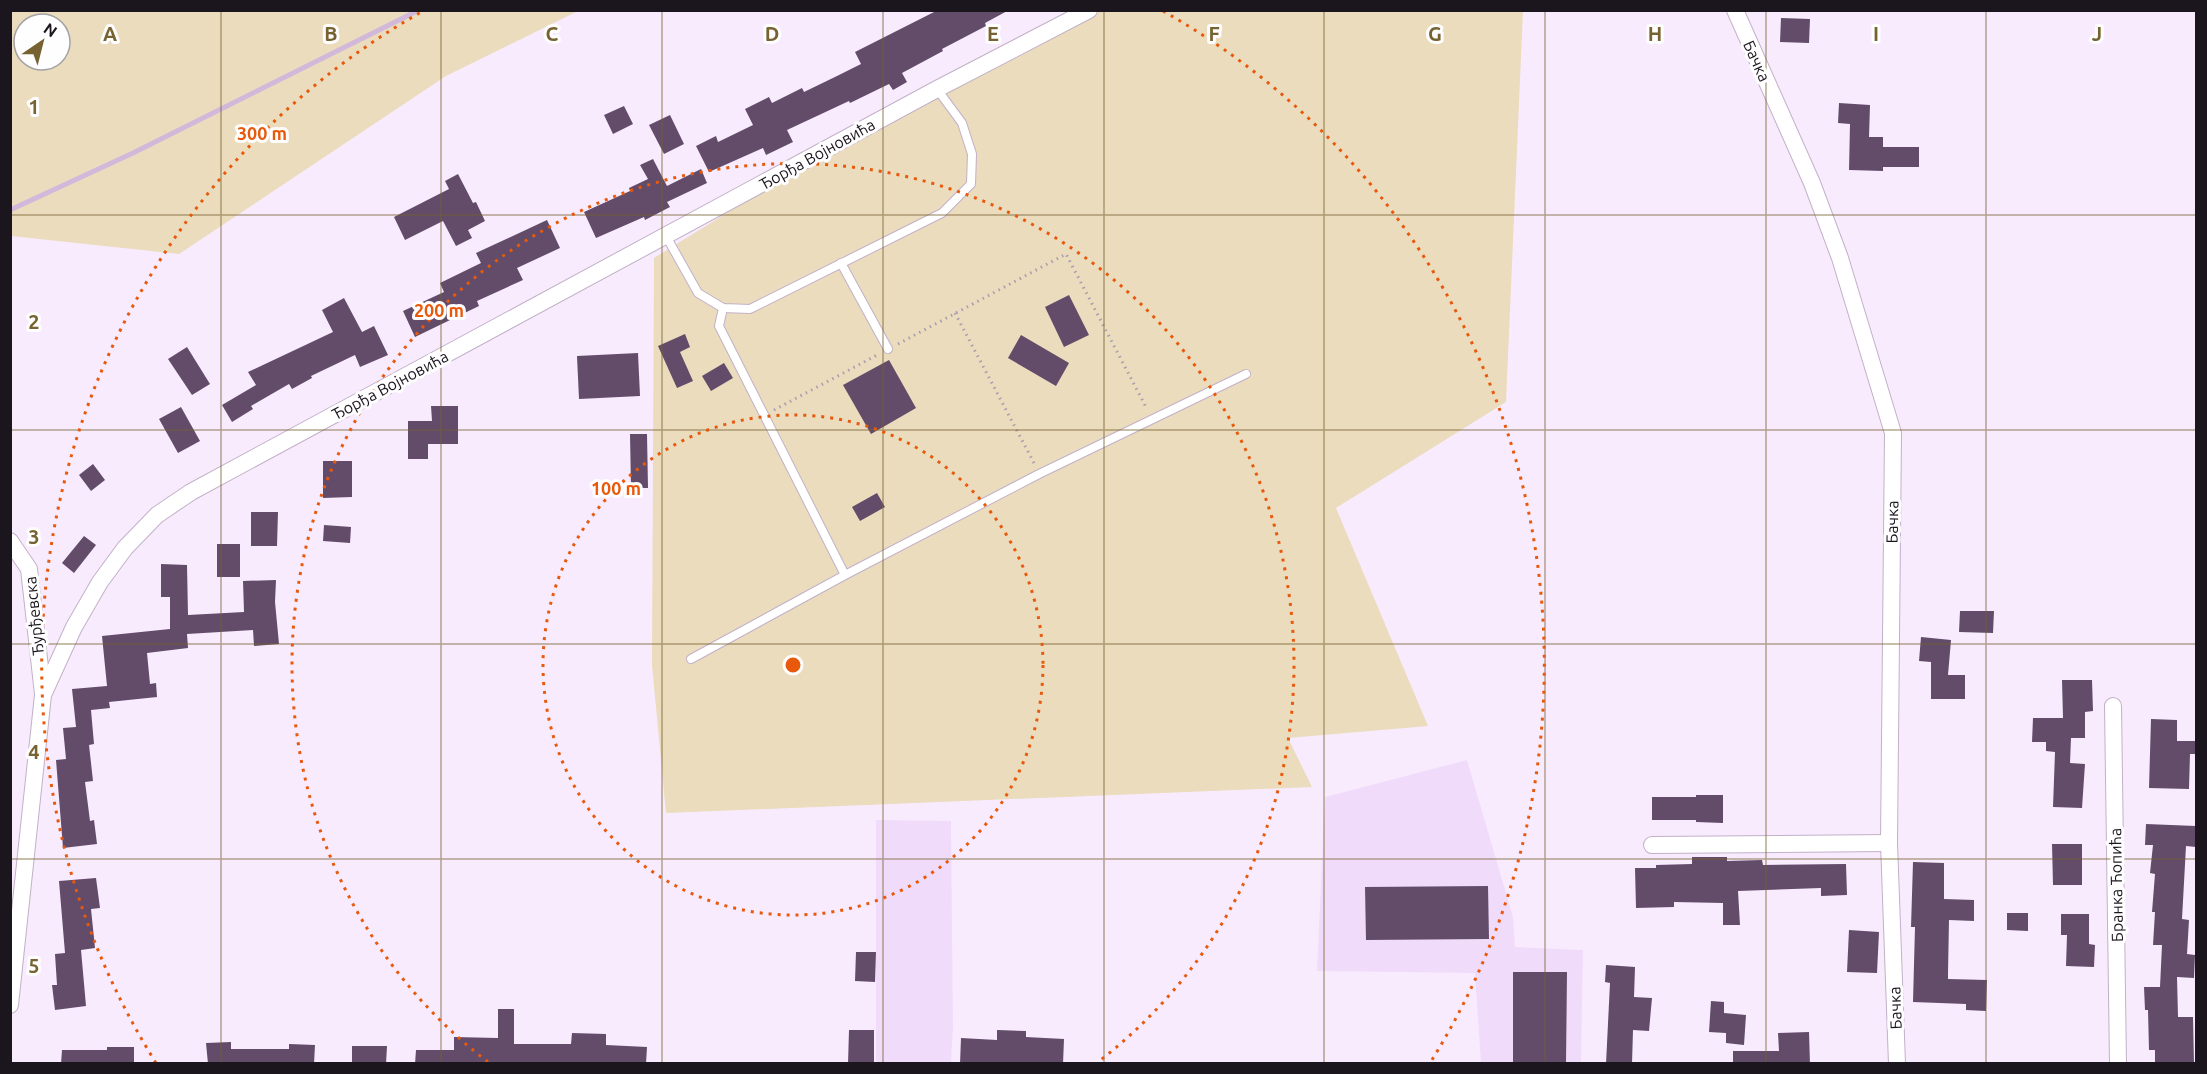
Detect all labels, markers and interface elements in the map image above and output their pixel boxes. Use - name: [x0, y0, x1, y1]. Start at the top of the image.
- north arrow: [12, 12, 72, 72]
- text: N: [41, 19, 61, 41]
- text: A: [103, 22, 117, 45]
- text: B: [324, 22, 338, 45]
- text: C: [546, 22, 559, 45]
- text: D: [765, 22, 779, 45]
- text: E: [987, 22, 999, 45]
- text: F: [1208, 22, 1220, 45]
- text: G: [1428, 22, 1442, 45]
- text: H: [1648, 22, 1662, 45]
- text: I: [1873, 22, 1879, 45]
- text: J: [2092, 22, 2102, 45]
- street label: Бачка: [1740, 38, 1774, 84]
- text: 1: [28, 95, 40, 118]
- street label: Ђорђа Војновића: [756, 115, 878, 193]
- text: 300 m: [237, 123, 287, 143]
- text: 200 m: [414, 300, 464, 320]
- text: 2: [28, 310, 40, 333]
- street label: Ђорђа Војновића: [329, 347, 451, 423]
- text: 100 m: [591, 478, 641, 498]
- street label: Бачка: [1883, 500, 1901, 544]
- text: 3: [28, 525, 40, 548]
- street label: Ђурђевска: [21, 576, 47, 656]
- centre of rings: [783, 655, 803, 675]
- text: 4: [28, 740, 40, 763]
- street label: Бранка Ћопића: [2106, 828, 2126, 942]
- text: 5: [28, 954, 40, 977]
- street label: Бачка: [1885, 986, 1905, 1030]

